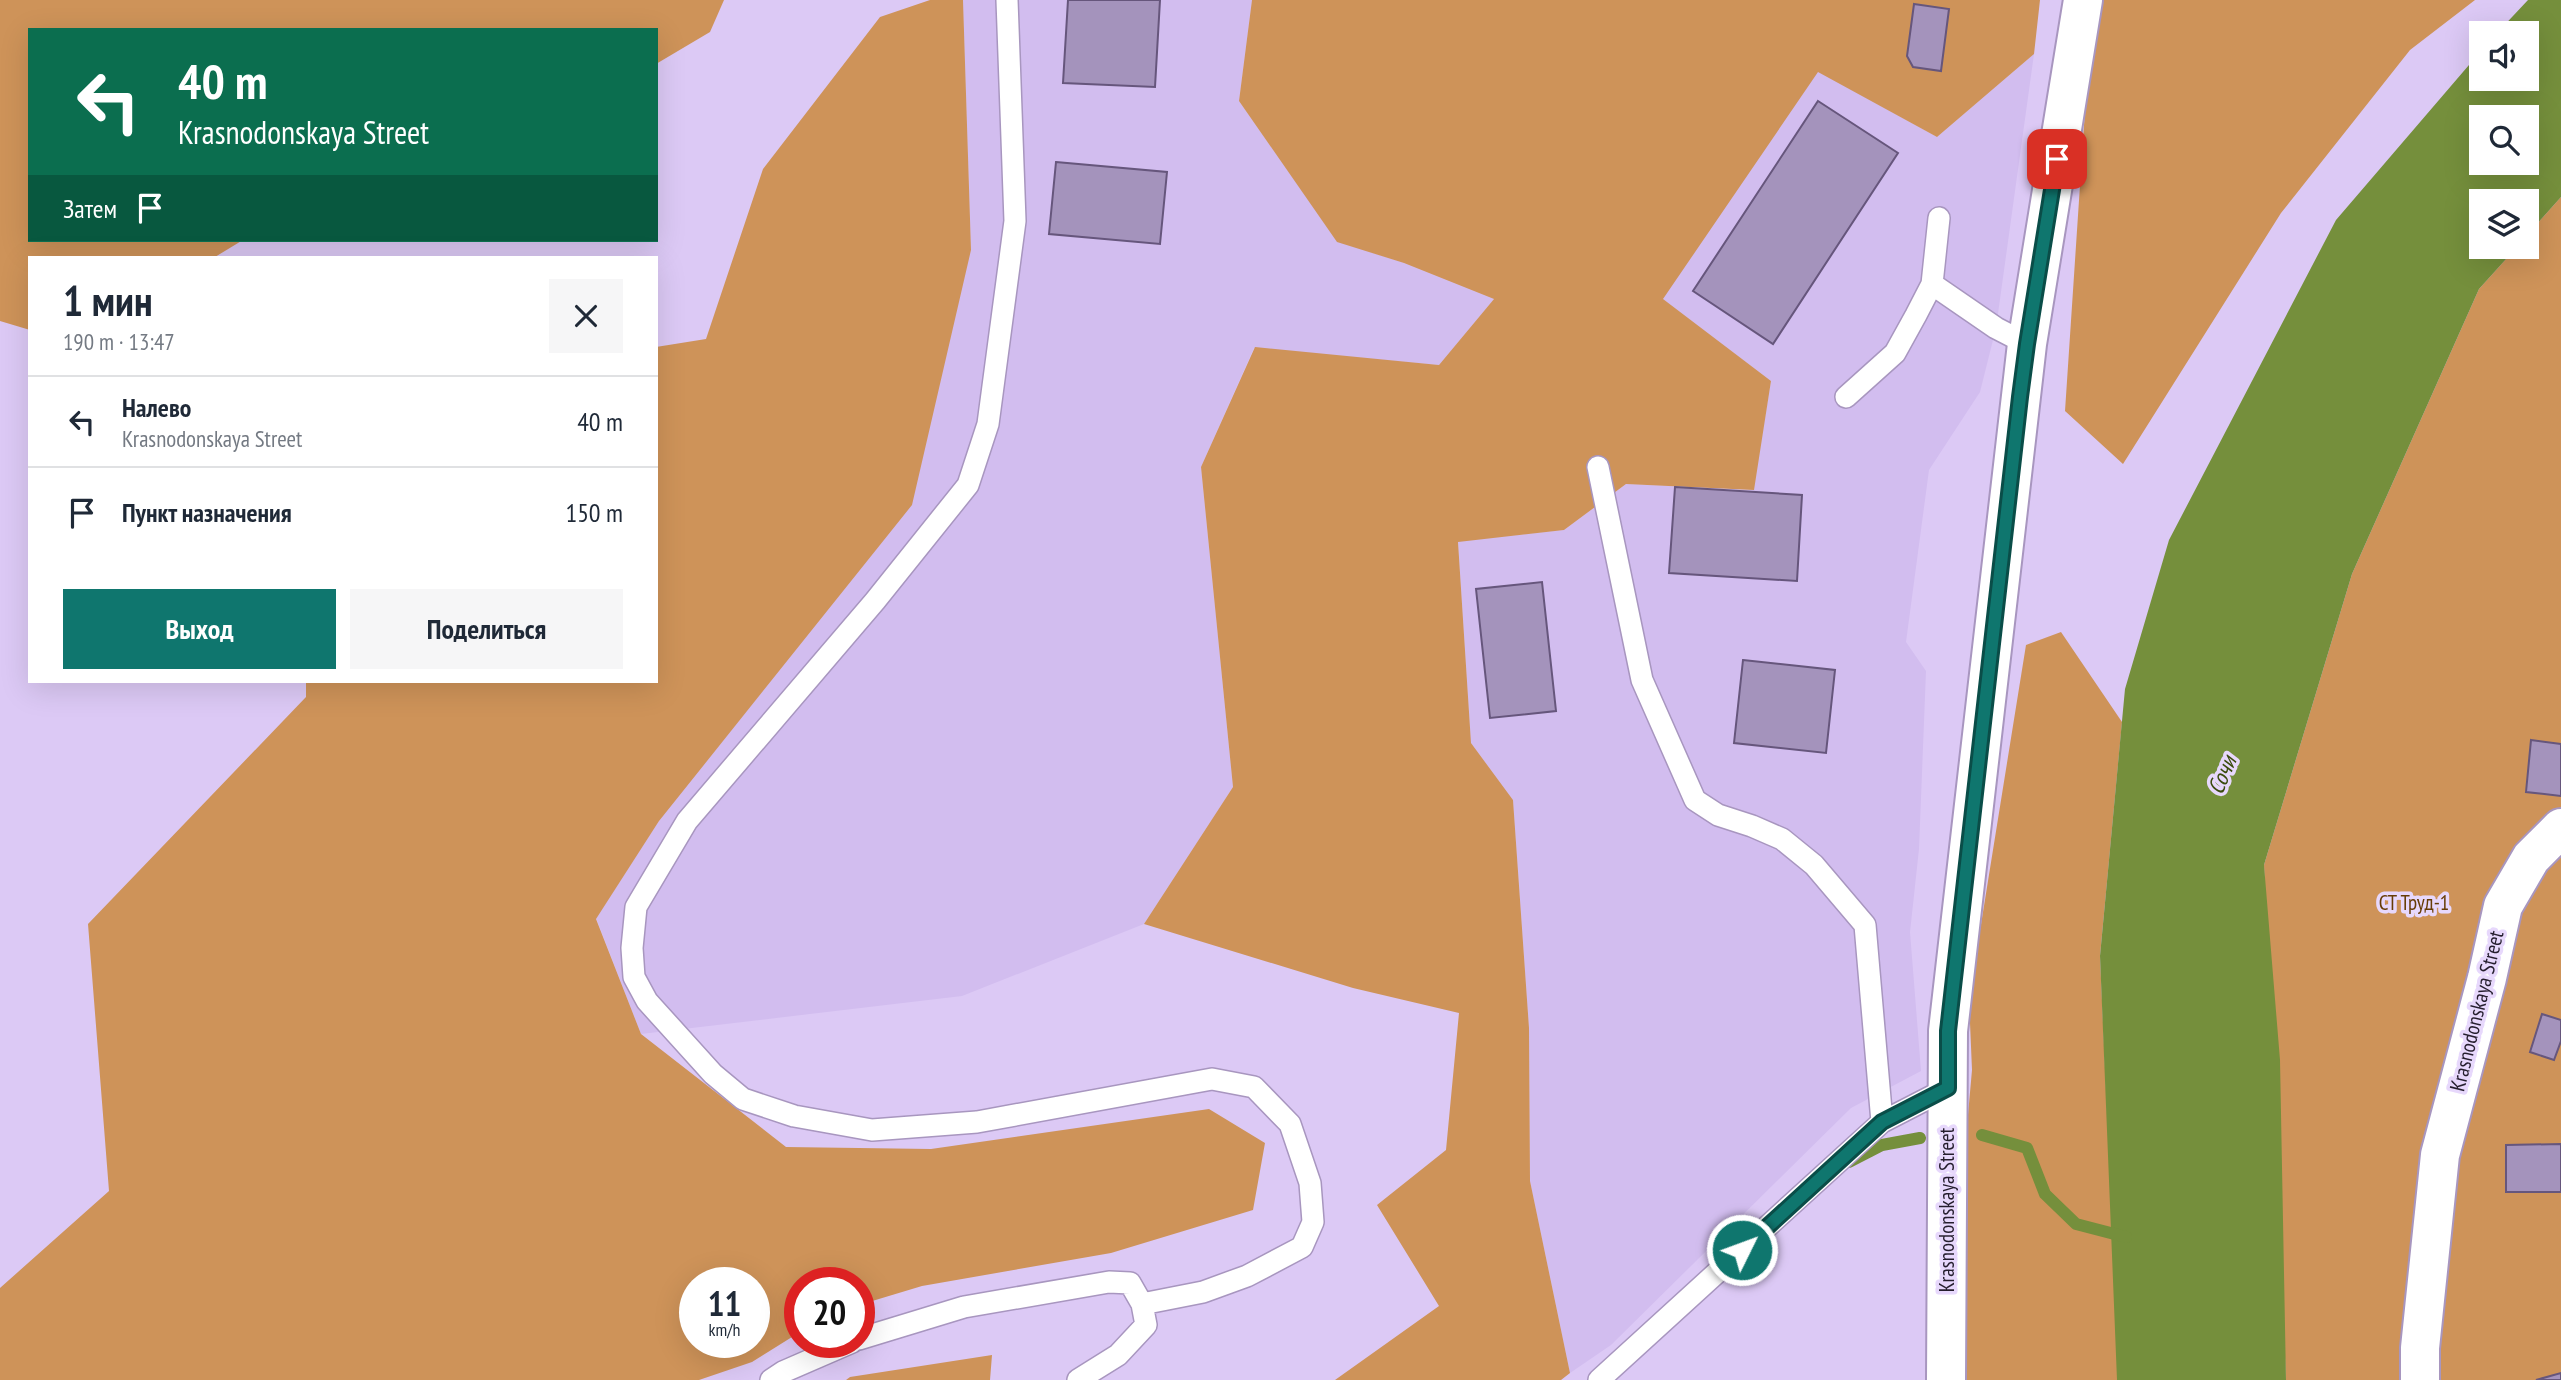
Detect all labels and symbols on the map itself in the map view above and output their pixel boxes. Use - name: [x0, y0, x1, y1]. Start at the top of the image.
- pin: [2027, 129, 2087, 189]
- water label: Сочи: [2201, 749, 2243, 798]
- park label: СТ Труд-1: [2379, 889, 2449, 916]
- street label: Krasnodonskaya Street: [2443, 927, 2510, 1094]
- street label: Krasnodonskaya Street: [1933, 1127, 1960, 1292]
- position arrow: [1705, 1213, 1779, 1287]
- speed limit sign: 20: [784, 1267, 875, 1358]

